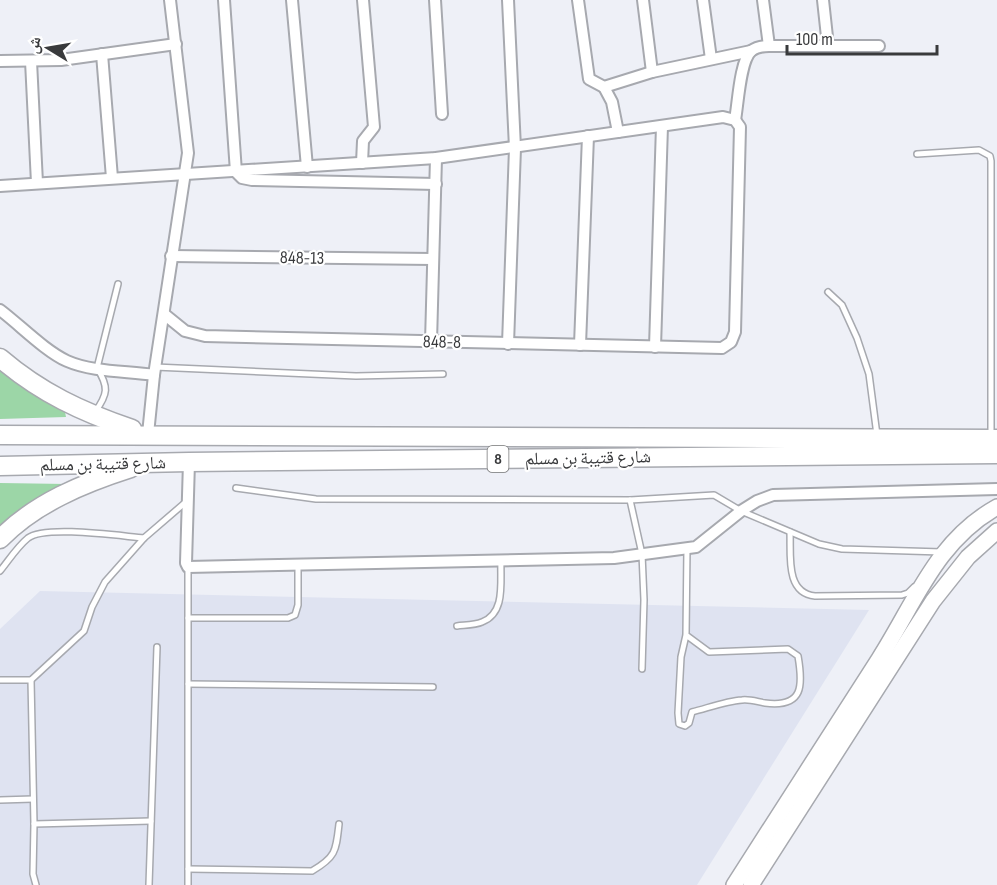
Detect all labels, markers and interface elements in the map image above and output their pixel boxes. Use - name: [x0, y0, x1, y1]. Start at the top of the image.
- north arrow: [18, 18, 78, 78]
- scale bar: [787, 18, 937, 56]
- text: 100 m: [796, 29, 833, 50]
- text: ش: [24, 35, 46, 56]
- street label: 848-13: [280, 247, 324, 269]
- street label: 848-8: [423, 331, 461, 353]
- road number: 8: [488, 446, 508, 472]
- street label: شارع قتيبة بن مسلم: [525, 446, 651, 471]
- street label: شارع قتيبة بن مسلم: [40, 452, 166, 477]

